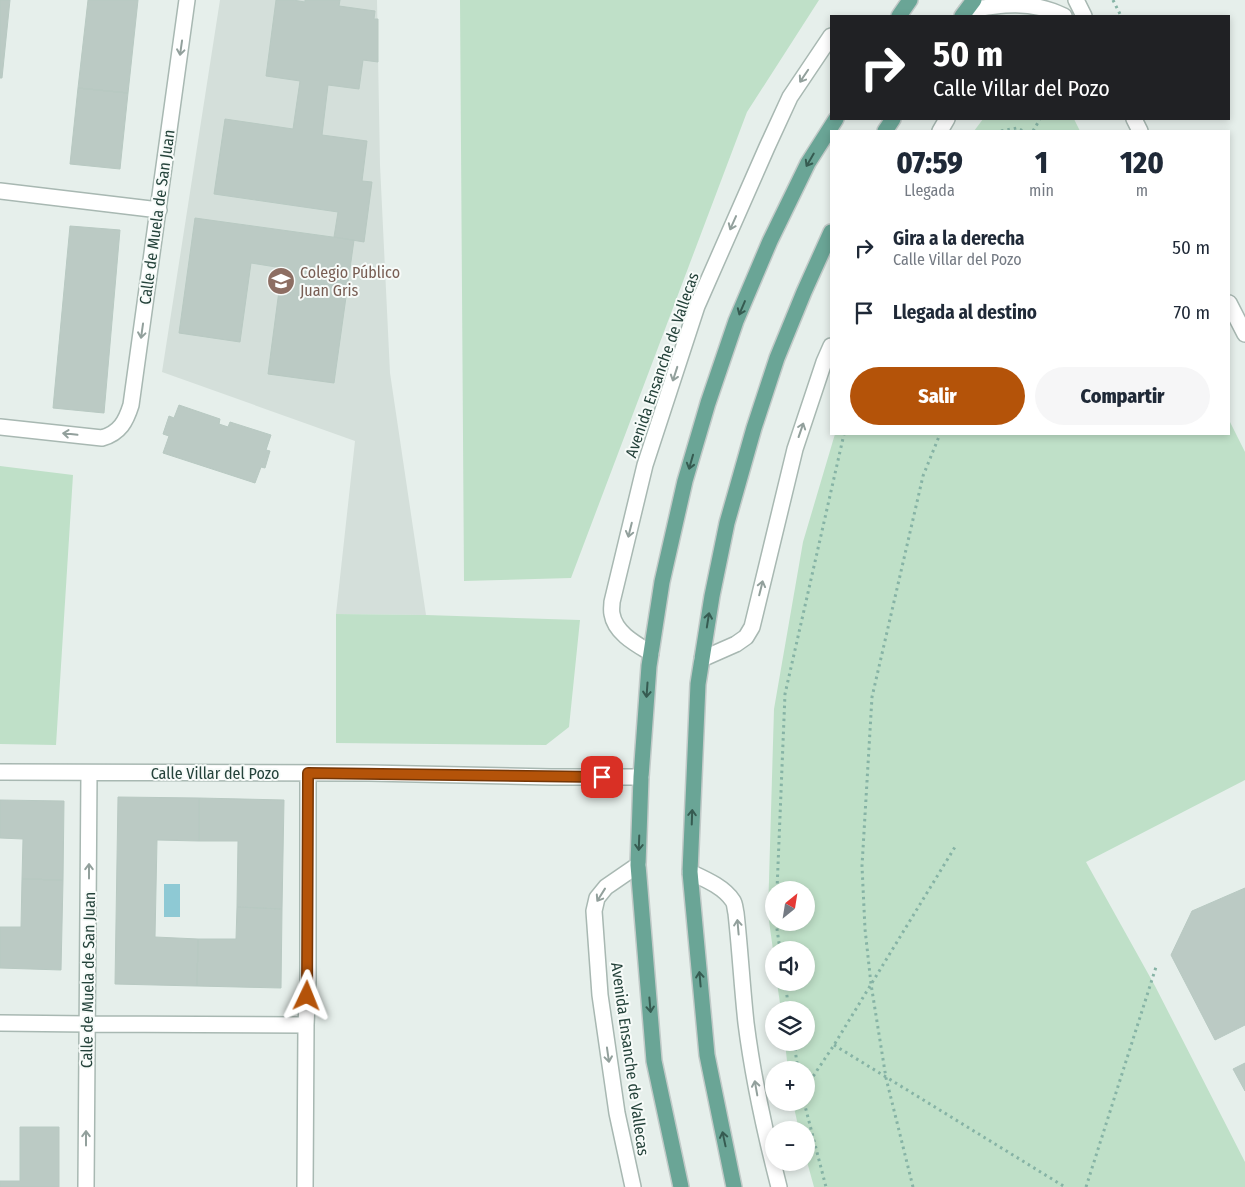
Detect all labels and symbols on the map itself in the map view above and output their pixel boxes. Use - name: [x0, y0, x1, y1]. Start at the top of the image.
- one-way arrow: [176, 40, 186, 56]
- one-way arrow: [799, 69, 809, 83]
- street label: Calle de Muela de San Juan: [135, 128, 179, 306]
- one-way arrow: [805, 153, 815, 167]
- one-way arrow: [728, 215, 738, 230]
- place label: Colegio Público Juan Gris: [300, 263, 400, 300]
- school or university icon: Colegio Público Juan Gris: [266, 266, 296, 296]
- street label: Avenida Ensanche de Vallecas: [621, 270, 703, 460]
- one-way arrow: [736, 300, 745, 315]
- one-way arrow: [137, 322, 147, 338]
- one-way arrow: [670, 366, 679, 381]
- one-way arrow: [797, 423, 806, 438]
- one-way arrow: [62, 429, 78, 439]
- one-way arrow: [685, 453, 695, 469]
- one-way arrow: [624, 521, 634, 537]
- one-way arrow: [757, 580, 766, 596]
- one-way arrow: [703, 613, 713, 629]
- one-way arrow: [643, 681, 652, 697]
- pin: [581, 756, 623, 798]
- street label: Calle Villar del Pozo: [151, 764, 279, 783]
- one-way arrow: [688, 809, 697, 825]
- one-way arrow: [634, 834, 644, 851]
- one-way arrow: [84, 863, 94, 880]
- north arrow: [765, 881, 815, 931]
- one-way arrow: [595, 888, 605, 902]
- street label: Calle de Muela de San Juan: [77, 892, 99, 1068]
- one-way arrow: [733, 919, 742, 935]
- street label: Avenida Ensanche de Vallecas: [607, 961, 653, 1157]
- position arrow: [280, 969, 332, 1021]
- one-way arrow: [695, 971, 705, 987]
- one-way arrow: [645, 997, 654, 1013]
- one-way arrow: [604, 1047, 614, 1063]
- one-way arrow: [751, 1081, 761, 1097]
- one-way arrow: [81, 1131, 91, 1147]
- one-way arrow: [719, 1132, 729, 1148]

